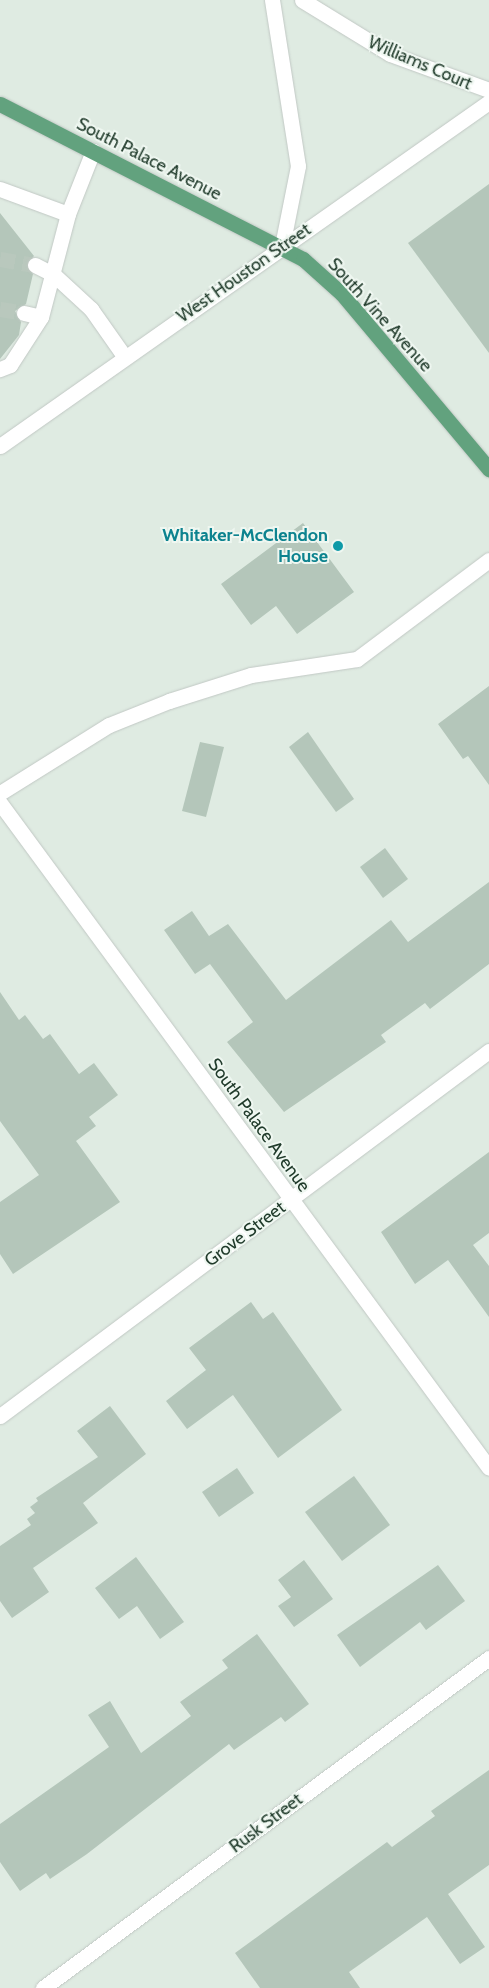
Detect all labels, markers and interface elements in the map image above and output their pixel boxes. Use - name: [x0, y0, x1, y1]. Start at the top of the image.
- street label: Williams Court: [365, 31, 475, 95]
- street label: South Palace Avenue: [73, 113, 225, 205]
- street label: West Houston Street: [173, 219, 315, 327]
- street label: South Vine Avenue: [323, 254, 437, 376]
- place label: Whitaker-McClendon House: [162, 525, 328, 568]
- marker: Whitaker-McClendon House: [332, 540, 344, 552]
- street label: South Palace Avenue: [203, 1054, 315, 1196]
- street label: Grove Street: [200, 1197, 290, 1271]
- street label: Rusk Street: [225, 1789, 307, 1857]

